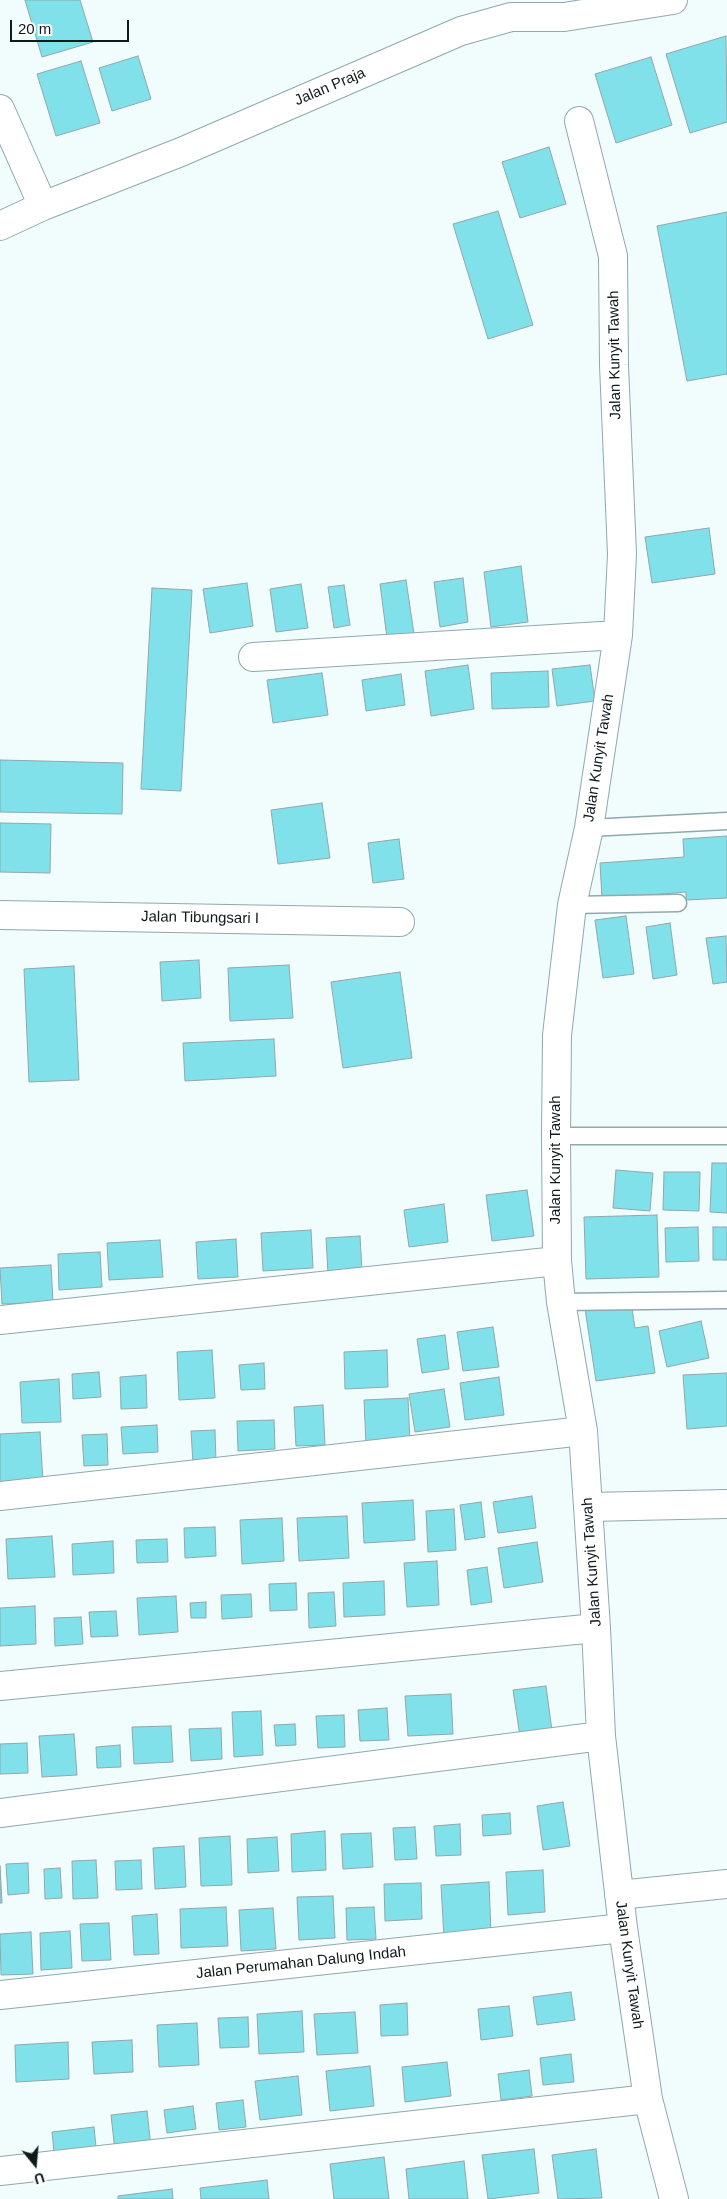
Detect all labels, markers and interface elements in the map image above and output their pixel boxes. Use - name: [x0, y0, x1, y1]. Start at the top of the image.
- scale bar: [12, 10, 131, 42]
- text: 20 m: [18, 20, 51, 37]
- street label: Jalan Praja: [292, 64, 368, 110]
- street label: Jalan Kunyit Tawah: [605, 290, 625, 420]
- street label: Jalan Kunyit Tawah: [580, 693, 618, 823]
- street label: Jalan Tibungsari I: [141, 908, 259, 928]
- street label: Jalan Kunyit Tawah: [547, 1095, 565, 1225]
- street label: Jalan Kunyit Tawah: [579, 1497, 605, 1627]
- street label: Jalan Kunyit Tawah: [611, 1900, 647, 2030]
- street label: Jalan Perumahan Dalung Indah: [195, 1943, 407, 1983]
- north arrow: [10, 2139, 60, 2189]
- text: U: [32, 2169, 47, 2187]

